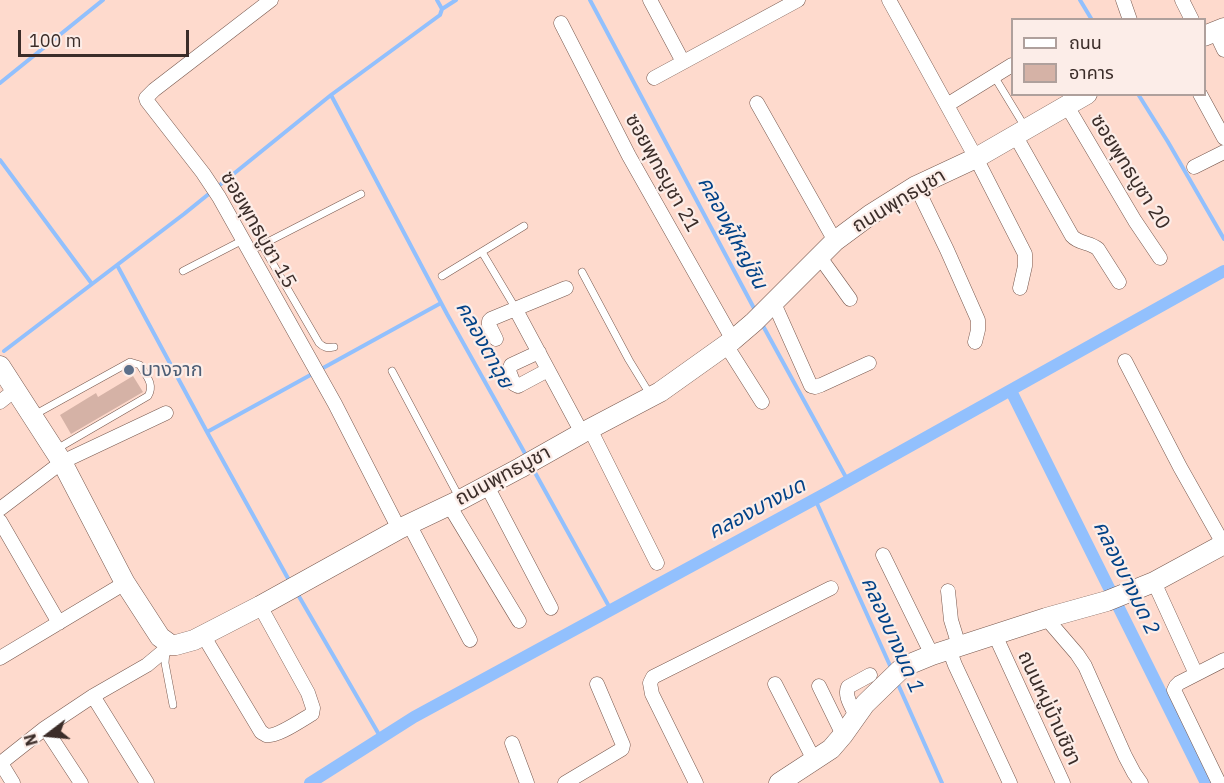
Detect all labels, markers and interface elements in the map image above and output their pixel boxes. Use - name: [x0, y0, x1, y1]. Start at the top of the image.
- scale bar: [21, 18, 192, 56]
- legend: [1011, 18, 1206, 96]
- text: 100 m: [29, 29, 81, 52]
- text: ถนน: [1069, 31, 1102, 54]
- text: อาคาร: [1069, 61, 1114, 84]
- street label: ซอยพุทธบูชา 21: [620, 110, 704, 236]
- street label: ซอยพุทธบูชา 20: [1085, 110, 1175, 234]
- street label: ถนนพุทธบูชา: [848, 164, 950, 238]
- street label: ซอยพุทธบูชา 15: [215, 167, 301, 293]
- water label: คลองผู้ใหญ่ชิน: [692, 172, 772, 294]
- water label: คลองตาฉุย: [450, 297, 518, 393]
- place label: บางจาก: [141, 358, 203, 382]
- marker: บางจาก: [122, 363, 136, 377]
- street label: ถนนพุทธบูชา: [451, 441, 555, 511]
- water label: คลองบางมด: [704, 473, 810, 545]
- water label: คลองบางมด 2: [1087, 517, 1165, 639]
- water label: คลองบางมด 1: [855, 573, 929, 697]
- street label: ถนนหมู่บ้านชิชา: [1012, 647, 1086, 769]
- north arrow: [18, 705, 78, 765]
- text: N: [19, 732, 42, 748]

